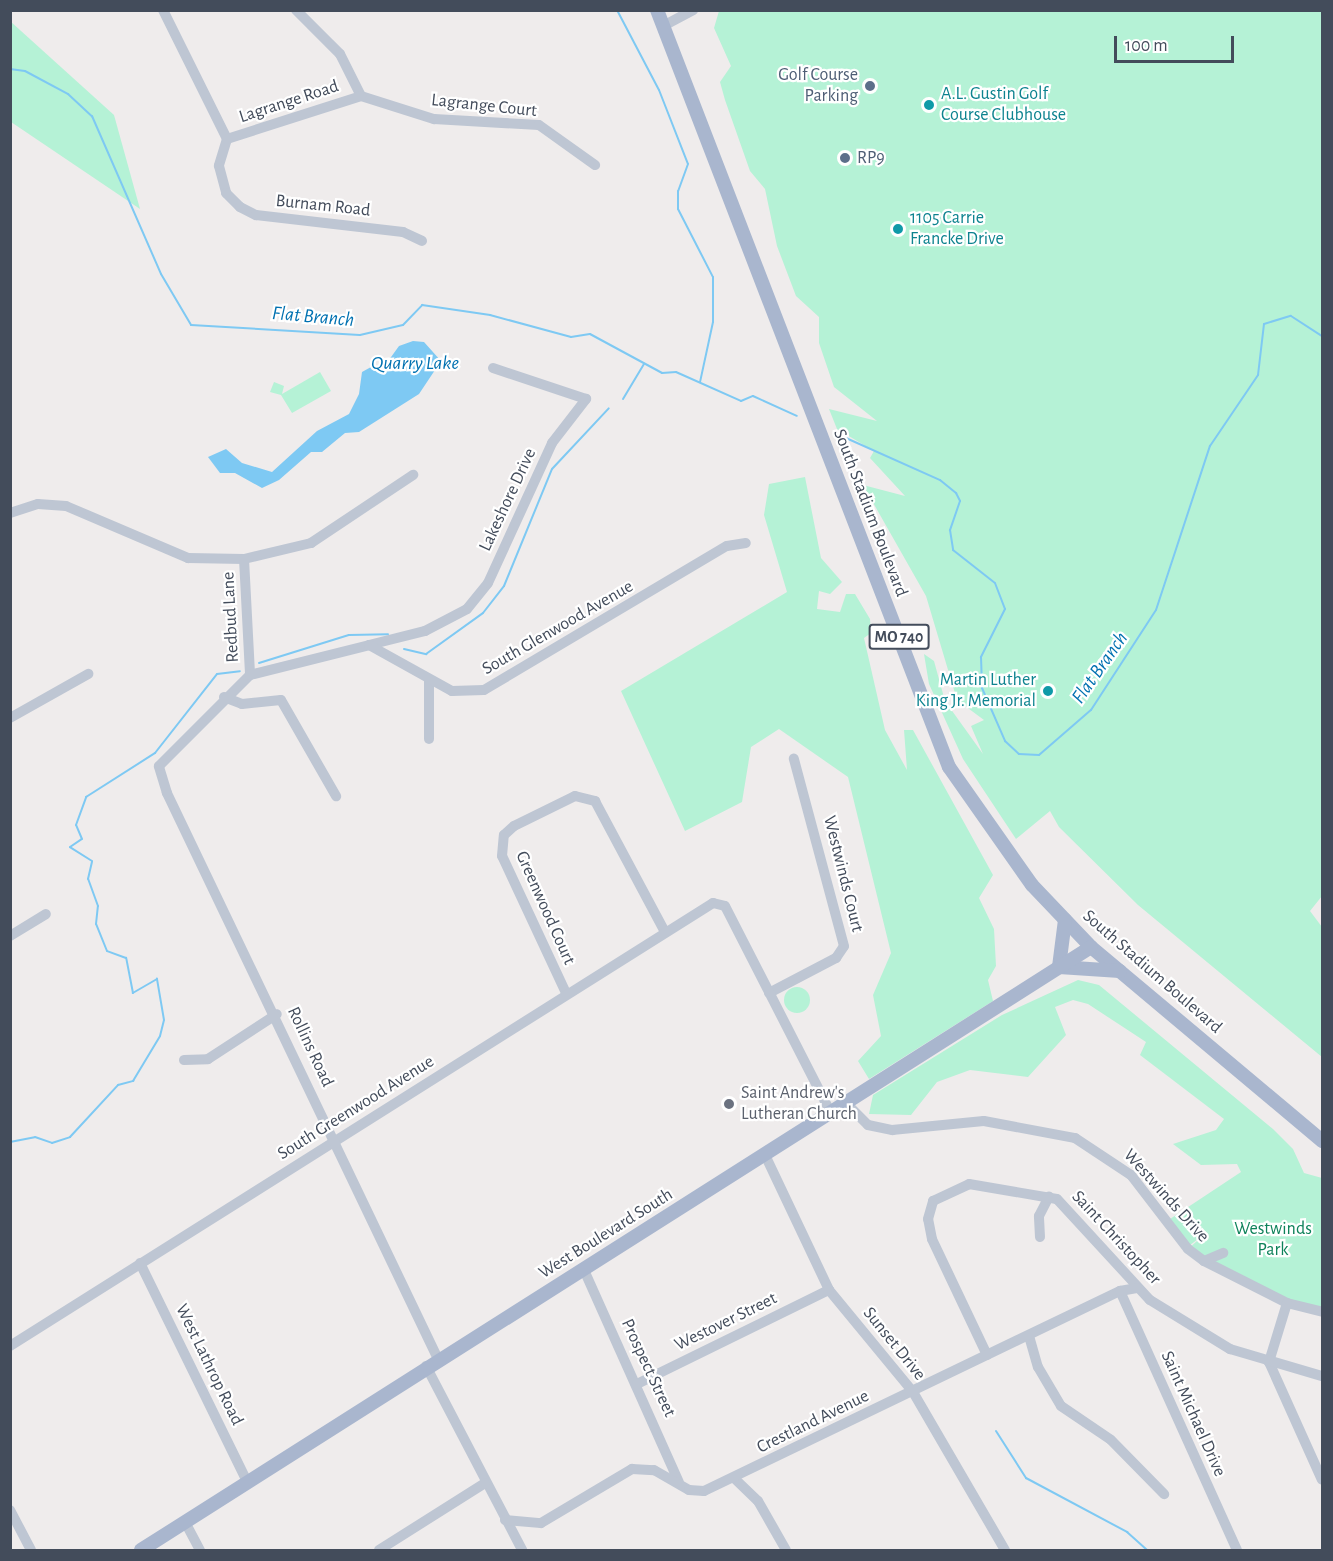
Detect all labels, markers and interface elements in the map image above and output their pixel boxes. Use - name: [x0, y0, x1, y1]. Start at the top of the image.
- scale bar: [1117, 24, 1237, 62]
- text: 100 m: [1125, 37, 1168, 55]
- place label: Golf Course Parking: [778, 65, 858, 107]
- street label: Lagrange Road: [236, 76, 342, 128]
- marker: Golf Course Parking: [863, 79, 877, 93]
- place label: A.L. Gustin Golf Course Clubhouse: [941, 84, 1066, 127]
- street label: Lagrange Court: [430, 90, 538, 122]
- marker: A.L. Gustin Golf Course Clubhouse: [922, 98, 936, 112]
- place label: RP9: [857, 147, 885, 169]
- marker: RP9: [838, 151, 852, 165]
- street label: Burnam Road: [275, 190, 371, 222]
- place label: 1105 Carrie Francke Drive: [910, 208, 1004, 250]
- marker: 1105 Carrie Francke Drive: [891, 222, 905, 236]
- water label: Flat Branch: [271, 301, 355, 333]
- water label: Quarry Lake: [371, 351, 459, 375]
- street label: South Stadium Boulevard: [828, 426, 912, 600]
- street label: Lakeshore Drive: [475, 445, 541, 555]
- street label: Redbud Lane: [218, 571, 244, 663]
- street label: South Glenwood Avenue: [479, 576, 637, 680]
- road number: MO 740: [868, 624, 930, 650]
- water label: Flat Branch: [1067, 627, 1133, 709]
- place label: Martin Luther King Jr. Memorial: [916, 670, 1036, 712]
- marker: Martin Luther King Jr. Memorial: [1041, 684, 1055, 698]
- street label: Westwinds Court: [818, 814, 868, 934]
- street label: Greenwood Court: [510, 848, 580, 968]
- street label: South Stadium Boulevard: [1078, 906, 1226, 1038]
- street label: Rollins Road: [282, 1003, 338, 1091]
- street label: South Greenwood Avenue: [274, 1051, 438, 1165]
- place label: Saint Andrew's Lutheran Church: [741, 1083, 857, 1126]
- marker: Saint Andrew's Lutheran Church: [722, 1097, 736, 1111]
- street label: Westwinds Drive: [1118, 1145, 1214, 1247]
- street label: West Boulevard South: [535, 1184, 677, 1284]
- street label: Saint Christopher: [1067, 1186, 1165, 1290]
- park label: Westwinds Park: [1234, 1219, 1312, 1262]
- street label: Westover Street: [671, 1288, 781, 1356]
- street label: West Lathrop Road: [170, 1301, 248, 1429]
- street label: Sunset Drive: [858, 1303, 930, 1385]
- street label: Prospect Street: [616, 1315, 680, 1421]
- street label: Saint Michael Drive: [1156, 1348, 1230, 1480]
- street label: Crestland Avenue: [753, 1386, 873, 1458]

